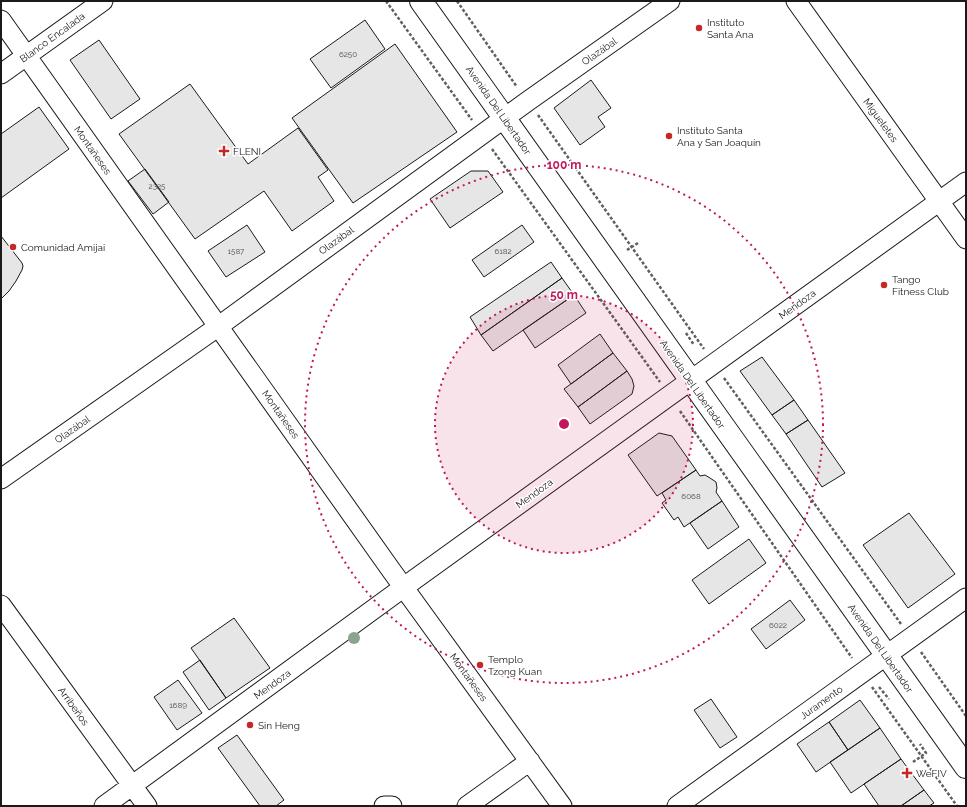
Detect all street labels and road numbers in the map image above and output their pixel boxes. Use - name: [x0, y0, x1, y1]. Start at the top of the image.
- street label: Blanco Encalada: [18, 10, 87, 65]
- street label: Olazábal: [580, 35, 619, 67]
- street label: Avenida Del Libertador: [464, 64, 534, 157]
- street label: Migueletes: [861, 96, 900, 144]
- street label: Montañeses: [72, 124, 113, 177]
- street label: Olazábal: [317, 224, 356, 257]
- street label: Mendoza: [777, 287, 818, 321]
- street label: Avenida Del Libertador: [658, 338, 728, 431]
- street label: Montañeses: [260, 388, 301, 441]
- street label: Olazábal: [53, 413, 92, 445]
- street label: Mendoza: [514, 476, 555, 510]
- street label: Avenida Del Libertador: [846, 602, 916, 695]
- street label: Montañeses: [448, 651, 490, 703]
- street label: Mendoza: [252, 667, 293, 701]
- street label: Juramento: [798, 683, 845, 721]
- street label: Arribeños: [56, 685, 91, 728]

